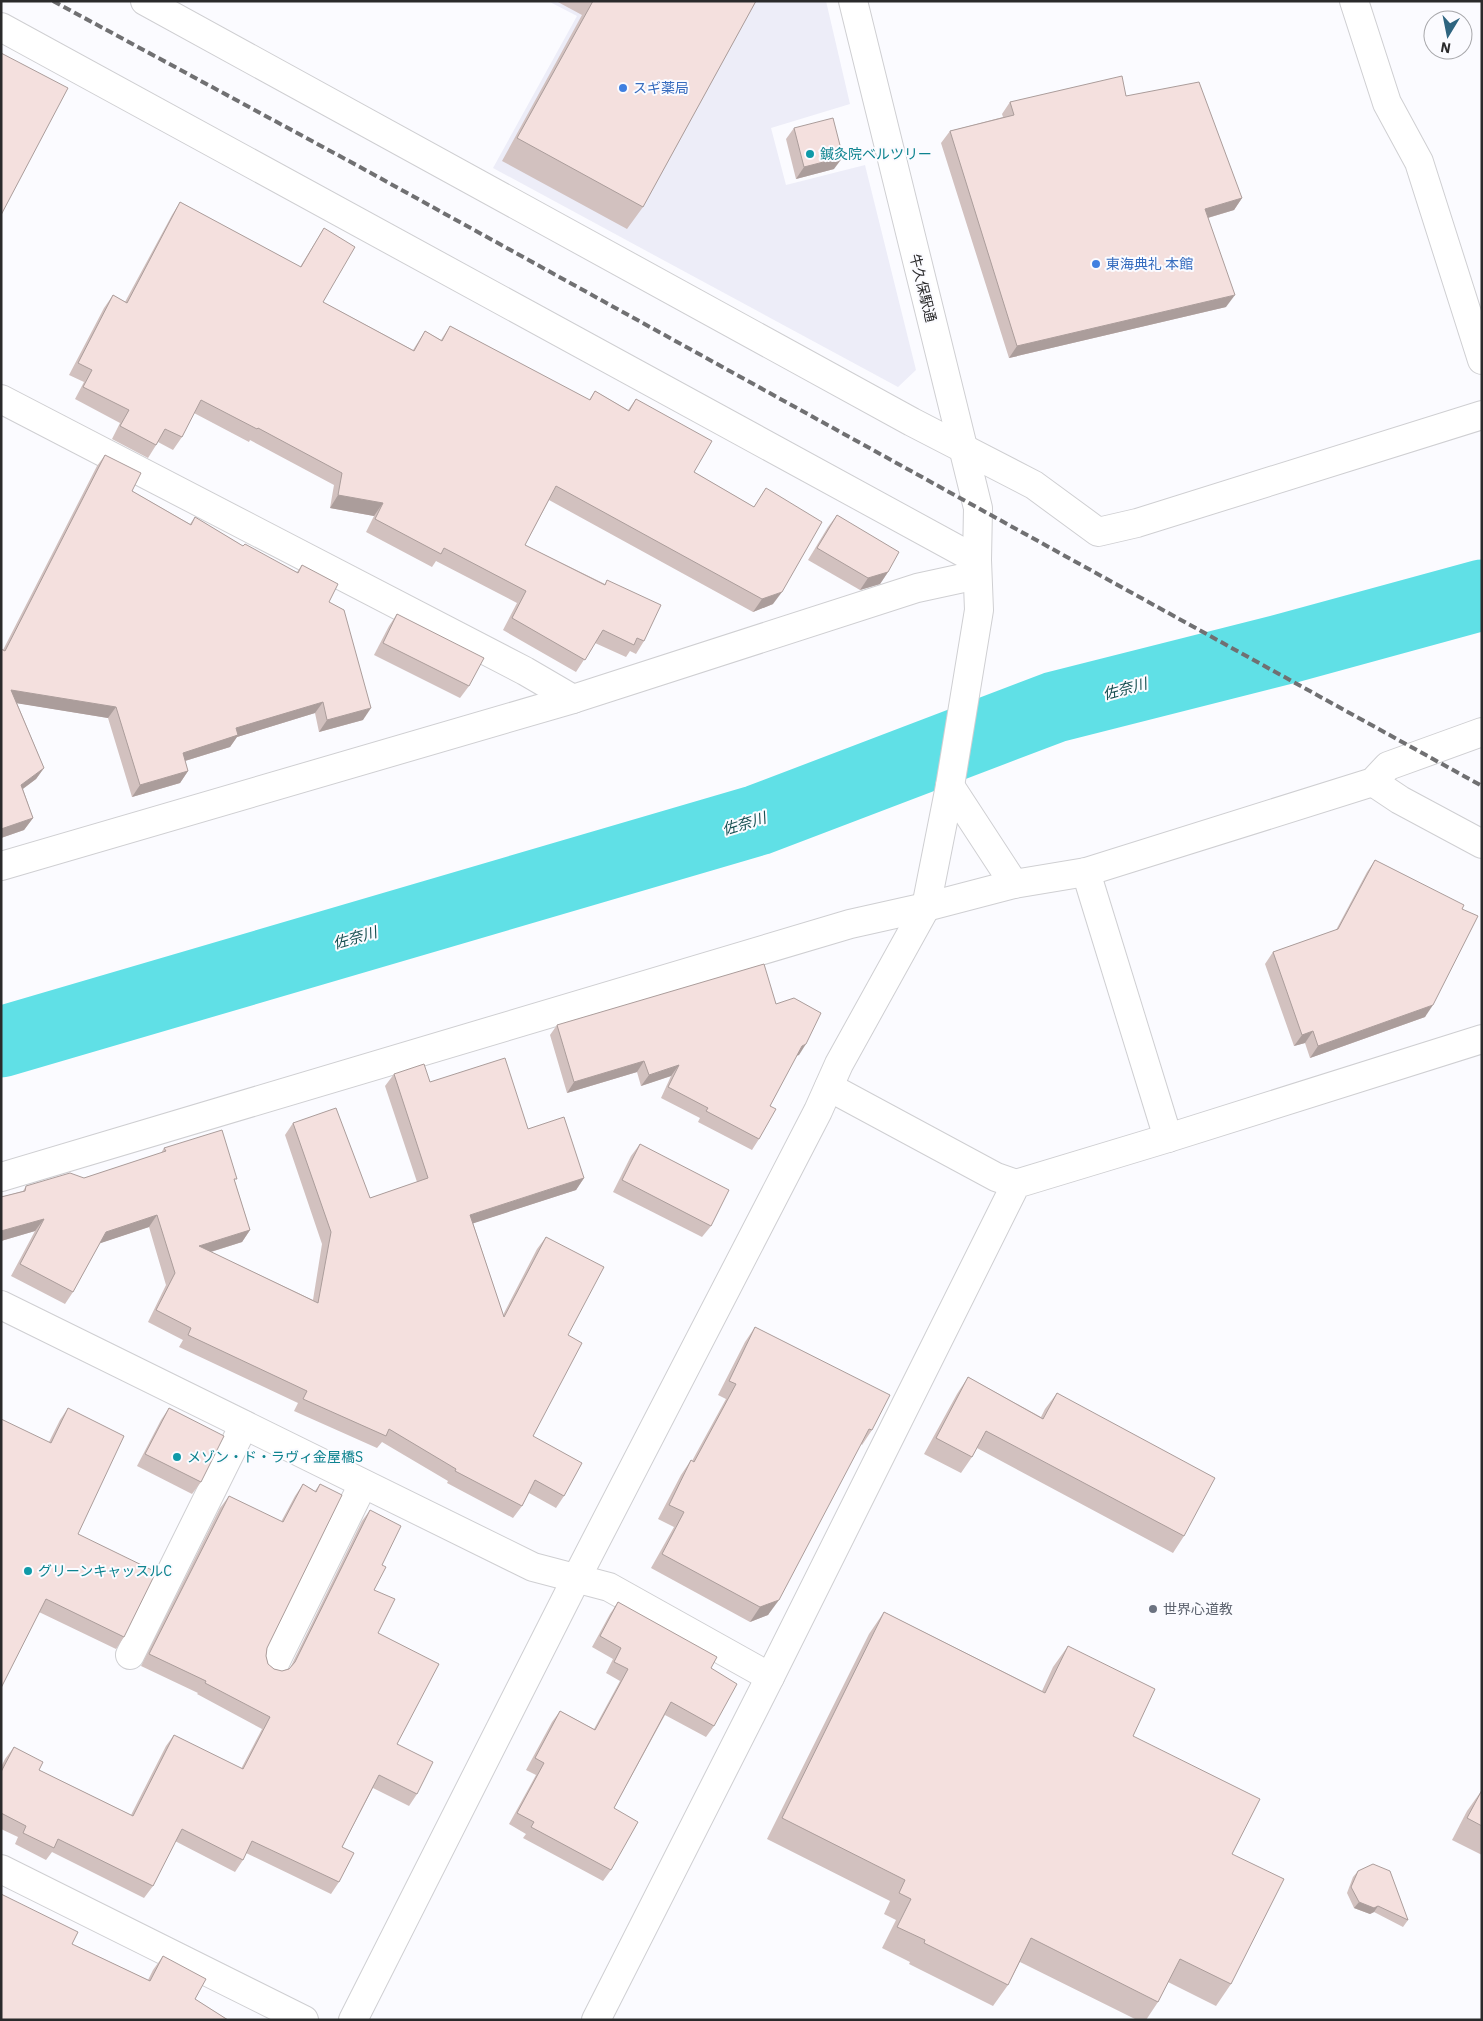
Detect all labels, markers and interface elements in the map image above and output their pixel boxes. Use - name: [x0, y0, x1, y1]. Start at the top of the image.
- north arrow: [1423, 10, 1473, 60]
- text: N: [1439, 38, 1452, 58]
- place label: スギ薬局: [633, 79, 689, 97]
- marker: スギ薬局: [617, 82, 629, 94]
- place label: 鍼灸院ベルツリー: [820, 145, 932, 163]
- marker: 鍼灸院ベルツリー: [804, 148, 816, 160]
- street label: 牛久保駅通: [906, 252, 940, 324]
- place label: 東海典礼 本館: [1106, 255, 1193, 273]
- marker: 東海典礼 本館: [1090, 258, 1102, 270]
- water label: 佐奈川: [1101, 673, 1151, 704]
- water label: 佐奈川: [720, 807, 770, 839]
- water label: 佐奈川: [331, 922, 381, 953]
- place label: メゾン・ド・ラヴィ金屋橋S: [187, 1448, 363, 1466]
- marker: メゾン・ド・ラヴィ金屋橋S: [171, 1451, 183, 1463]
- place label: グリーンキャッスルC: [38, 1562, 172, 1580]
- marker: グリーンキャッスルC: [22, 1565, 34, 1577]
- place label: 世界心道教: [1163, 1600, 1233, 1618]
- marker: 世界心道教: [1147, 1603, 1159, 1615]

